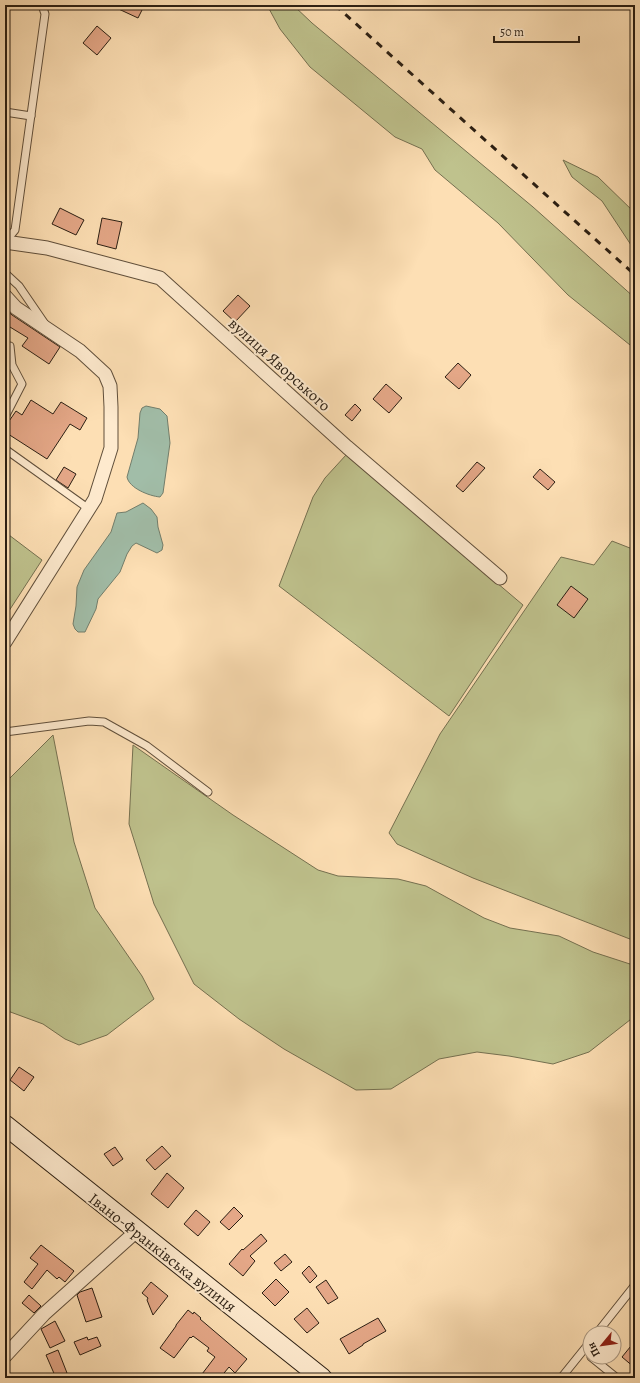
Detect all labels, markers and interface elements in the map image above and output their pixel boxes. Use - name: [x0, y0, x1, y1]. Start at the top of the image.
- scale bar: [494, 18, 579, 44]
- text: 50 m: [500, 24, 524, 40]
- street label: вулиця Яворського: [223, 313, 335, 417]
- street label: Івано-Франківська вулиця: [84, 1188, 241, 1318]
- north arrow: [582, 1325, 622, 1365]
- text: Пн: [583, 1339, 604, 1360]

